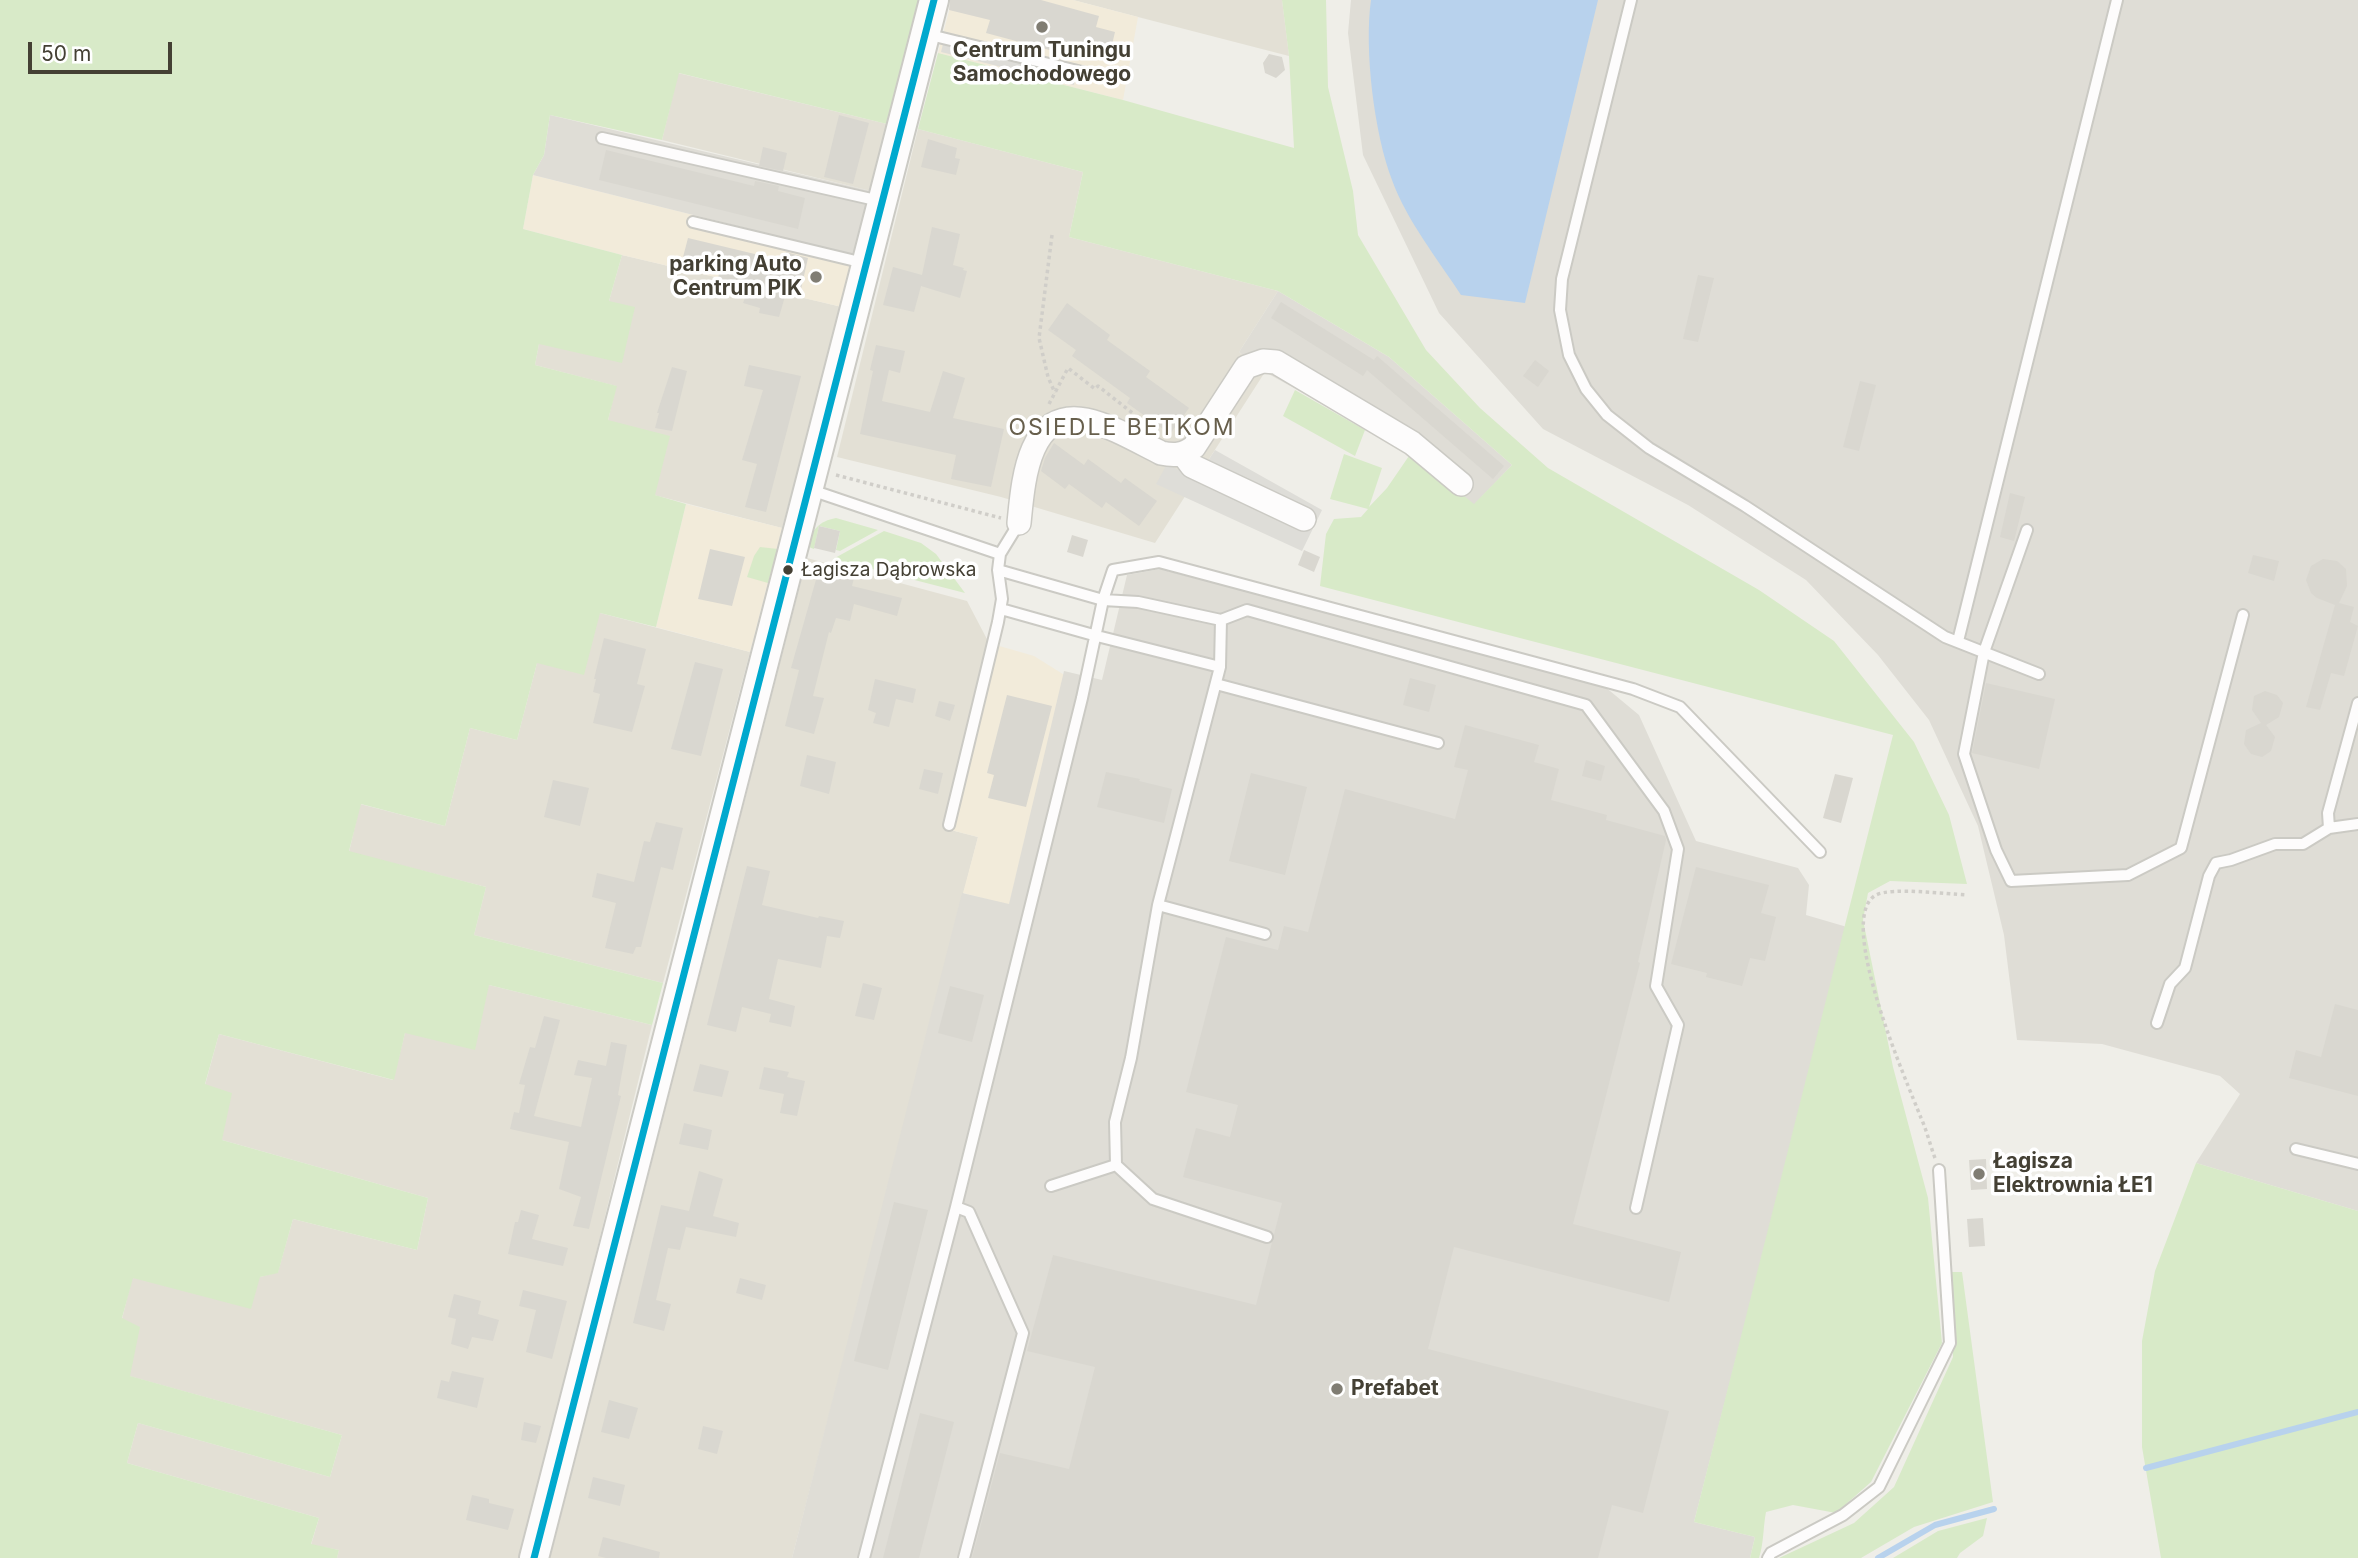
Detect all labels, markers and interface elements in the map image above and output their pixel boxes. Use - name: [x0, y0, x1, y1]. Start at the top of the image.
- marker: Centrum Tuningu Samochodowego: [1034, 19, 1050, 35]
- scale bar: [32, 28, 175, 72]
- place label: Centrum Tuningu Samochodowego: [953, 38, 1131, 88]
- text: 50 m: [41, 41, 91, 66]
- place label: parking Auto Centrum PIK: [669, 252, 802, 302]
- marker: parking Auto Centrum PIK: [808, 269, 824, 285]
- district label: OSIEDLE BETKOM: [1010, 414, 1234, 442]
- place label: Łagisza Dąbrowska: [801, 559, 976, 581]
- marker: Łagisza Dąbrowska: [781, 563, 795, 577]
- place label: Łagisza Elektrownia ŁE1: [1993, 1149, 2153, 1199]
- marker: Łagisza Elektrownia ŁE1: [1971, 1166, 1987, 1182]
- place label: Prefabet: [1351, 1376, 1439, 1402]
- marker: Prefabet: [1329, 1381, 1345, 1397]

